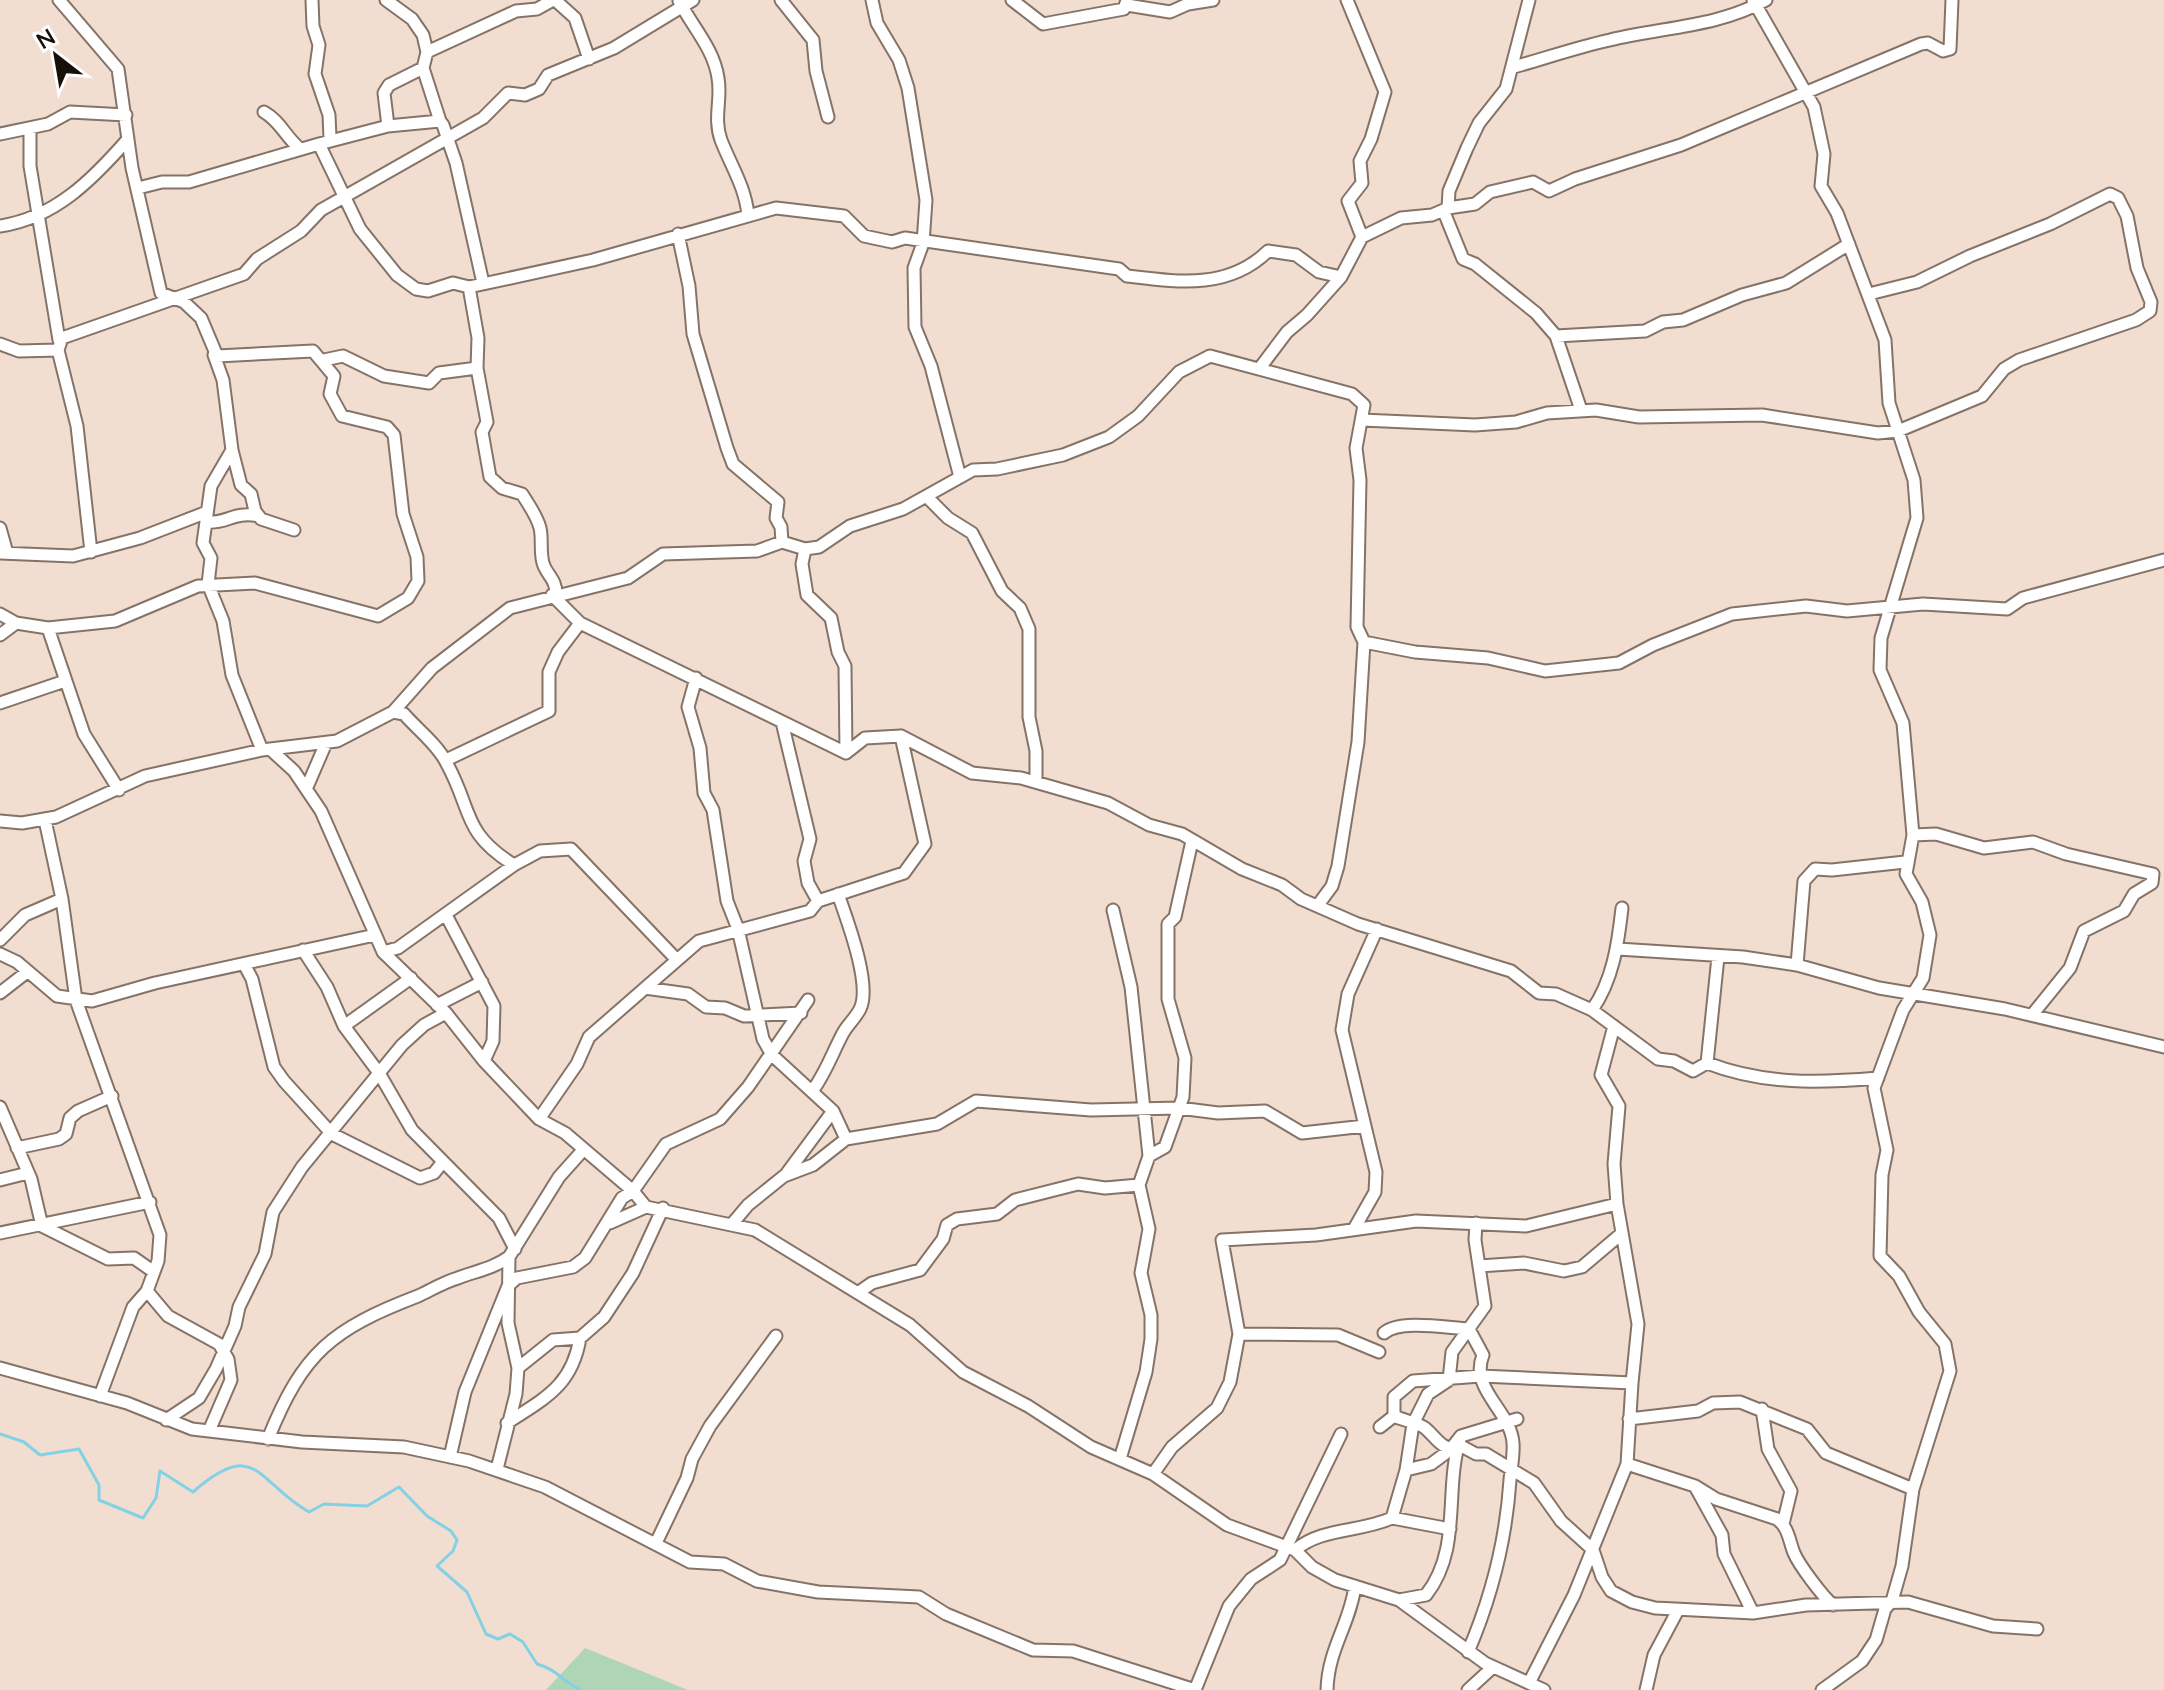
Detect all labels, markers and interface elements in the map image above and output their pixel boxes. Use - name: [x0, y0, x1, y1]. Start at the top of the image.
- north arrow: [16, 16, 96, 96]
- text: N: [31, 22, 60, 54]

